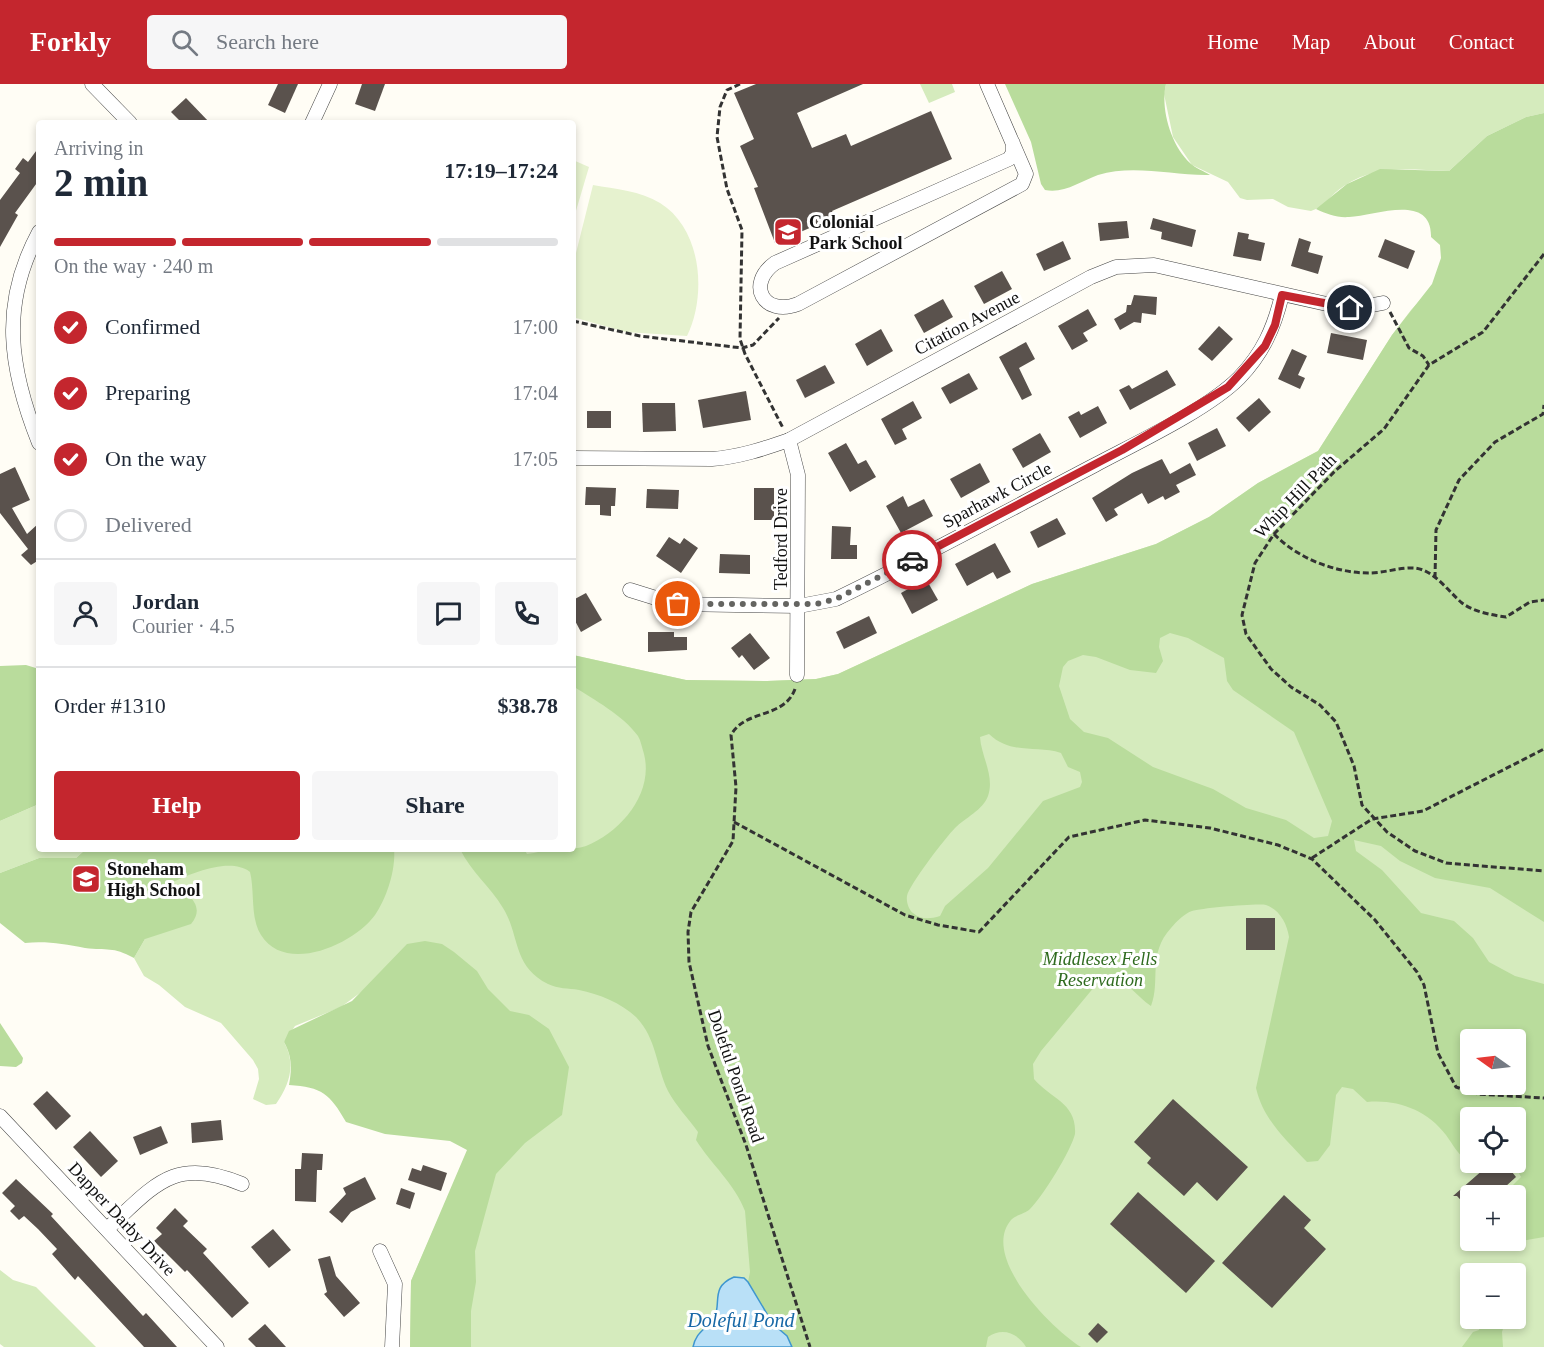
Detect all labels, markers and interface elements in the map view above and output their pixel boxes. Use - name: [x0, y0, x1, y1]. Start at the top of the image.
- search box: [147, 15, 567, 69]
- text: Forkly: [30, 26, 111, 57]
- icon: search: [168, 26, 201, 59]
- text: Search here: [216, 29, 319, 54]
- text: Home: [1207, 30, 1259, 54]
- text: Map: [1292, 30, 1330, 54]
- text: About: [1363, 30, 1416, 54]
- text: Contact: [1449, 30, 1514, 54]
- text: Arriving in: [54, 137, 143, 159]
- text: 17:19–17:24: [444, 158, 558, 183]
- text: 2 min: [54, 161, 148, 204]
- place label: Colonial Park School: [809, 212, 903, 253]
- school or university icon: Colonial Park School: [772, 216, 804, 248]
- text: On the way · 240 m: [54, 255, 213, 277]
- pin: [1324, 282, 1375, 333]
- street label: Citation Avenue: [911, 287, 1023, 359]
- icon: home: [1333, 291, 1366, 324]
- icon: check: [54, 311, 87, 344]
- text: Confirmed: [105, 314, 200, 339]
- text: 17:00: [512, 316, 558, 338]
- icon: check: [54, 377, 87, 410]
- text: Preparing: [105, 380, 191, 405]
- text: 17:04: [512, 382, 558, 404]
- icon: check: [54, 443, 87, 476]
- text: On the way: [105, 446, 206, 471]
- text: 17:05: [512, 448, 558, 470]
- street label: Whip Hill Path: [1250, 450, 1340, 542]
- street label: Sparhawk Circle: [939, 458, 1055, 532]
- street label: Tedford Drive: [771, 488, 791, 590]
- text: Delivered: [105, 512, 192, 537]
- courier: [882, 530, 942, 590]
- icon: car: [896, 544, 929, 577]
- pin: [652, 578, 703, 629]
- button: person: [54, 582, 117, 645]
- button: chat: [417, 582, 480, 645]
- button: phone: [495, 582, 558, 645]
- icon: bag: [661, 587, 694, 620]
- text: Jordan: [132, 589, 199, 614]
- text: Courier · 4.5: [132, 615, 235, 637]
- text: Order #1310: [54, 693, 166, 718]
- text: $38.78: [498, 693, 558, 718]
- button: Help: [54, 771, 300, 840]
- button: Share: [312, 771, 558, 840]
- place label: Stoneham High School: [107, 859, 201, 900]
- school or university icon: Stoneham High School: [70, 863, 102, 895]
- park label: Middlesex Fells Reservation: [1042, 949, 1157, 990]
- street label: Doleful Pond Road: [704, 1007, 768, 1145]
- north arrow: [1460, 1029, 1526, 1095]
- map controls: [1460, 1029, 1526, 1329]
- button: locate: [1460, 1107, 1526, 1173]
- street label: Dapper Darby Drive: [64, 1158, 180, 1280]
- button: +: [1460, 1185, 1526, 1251]
- button: −: [1460, 1263, 1526, 1329]
- water label: Doleful Pond: [686, 1309, 796, 1332]

